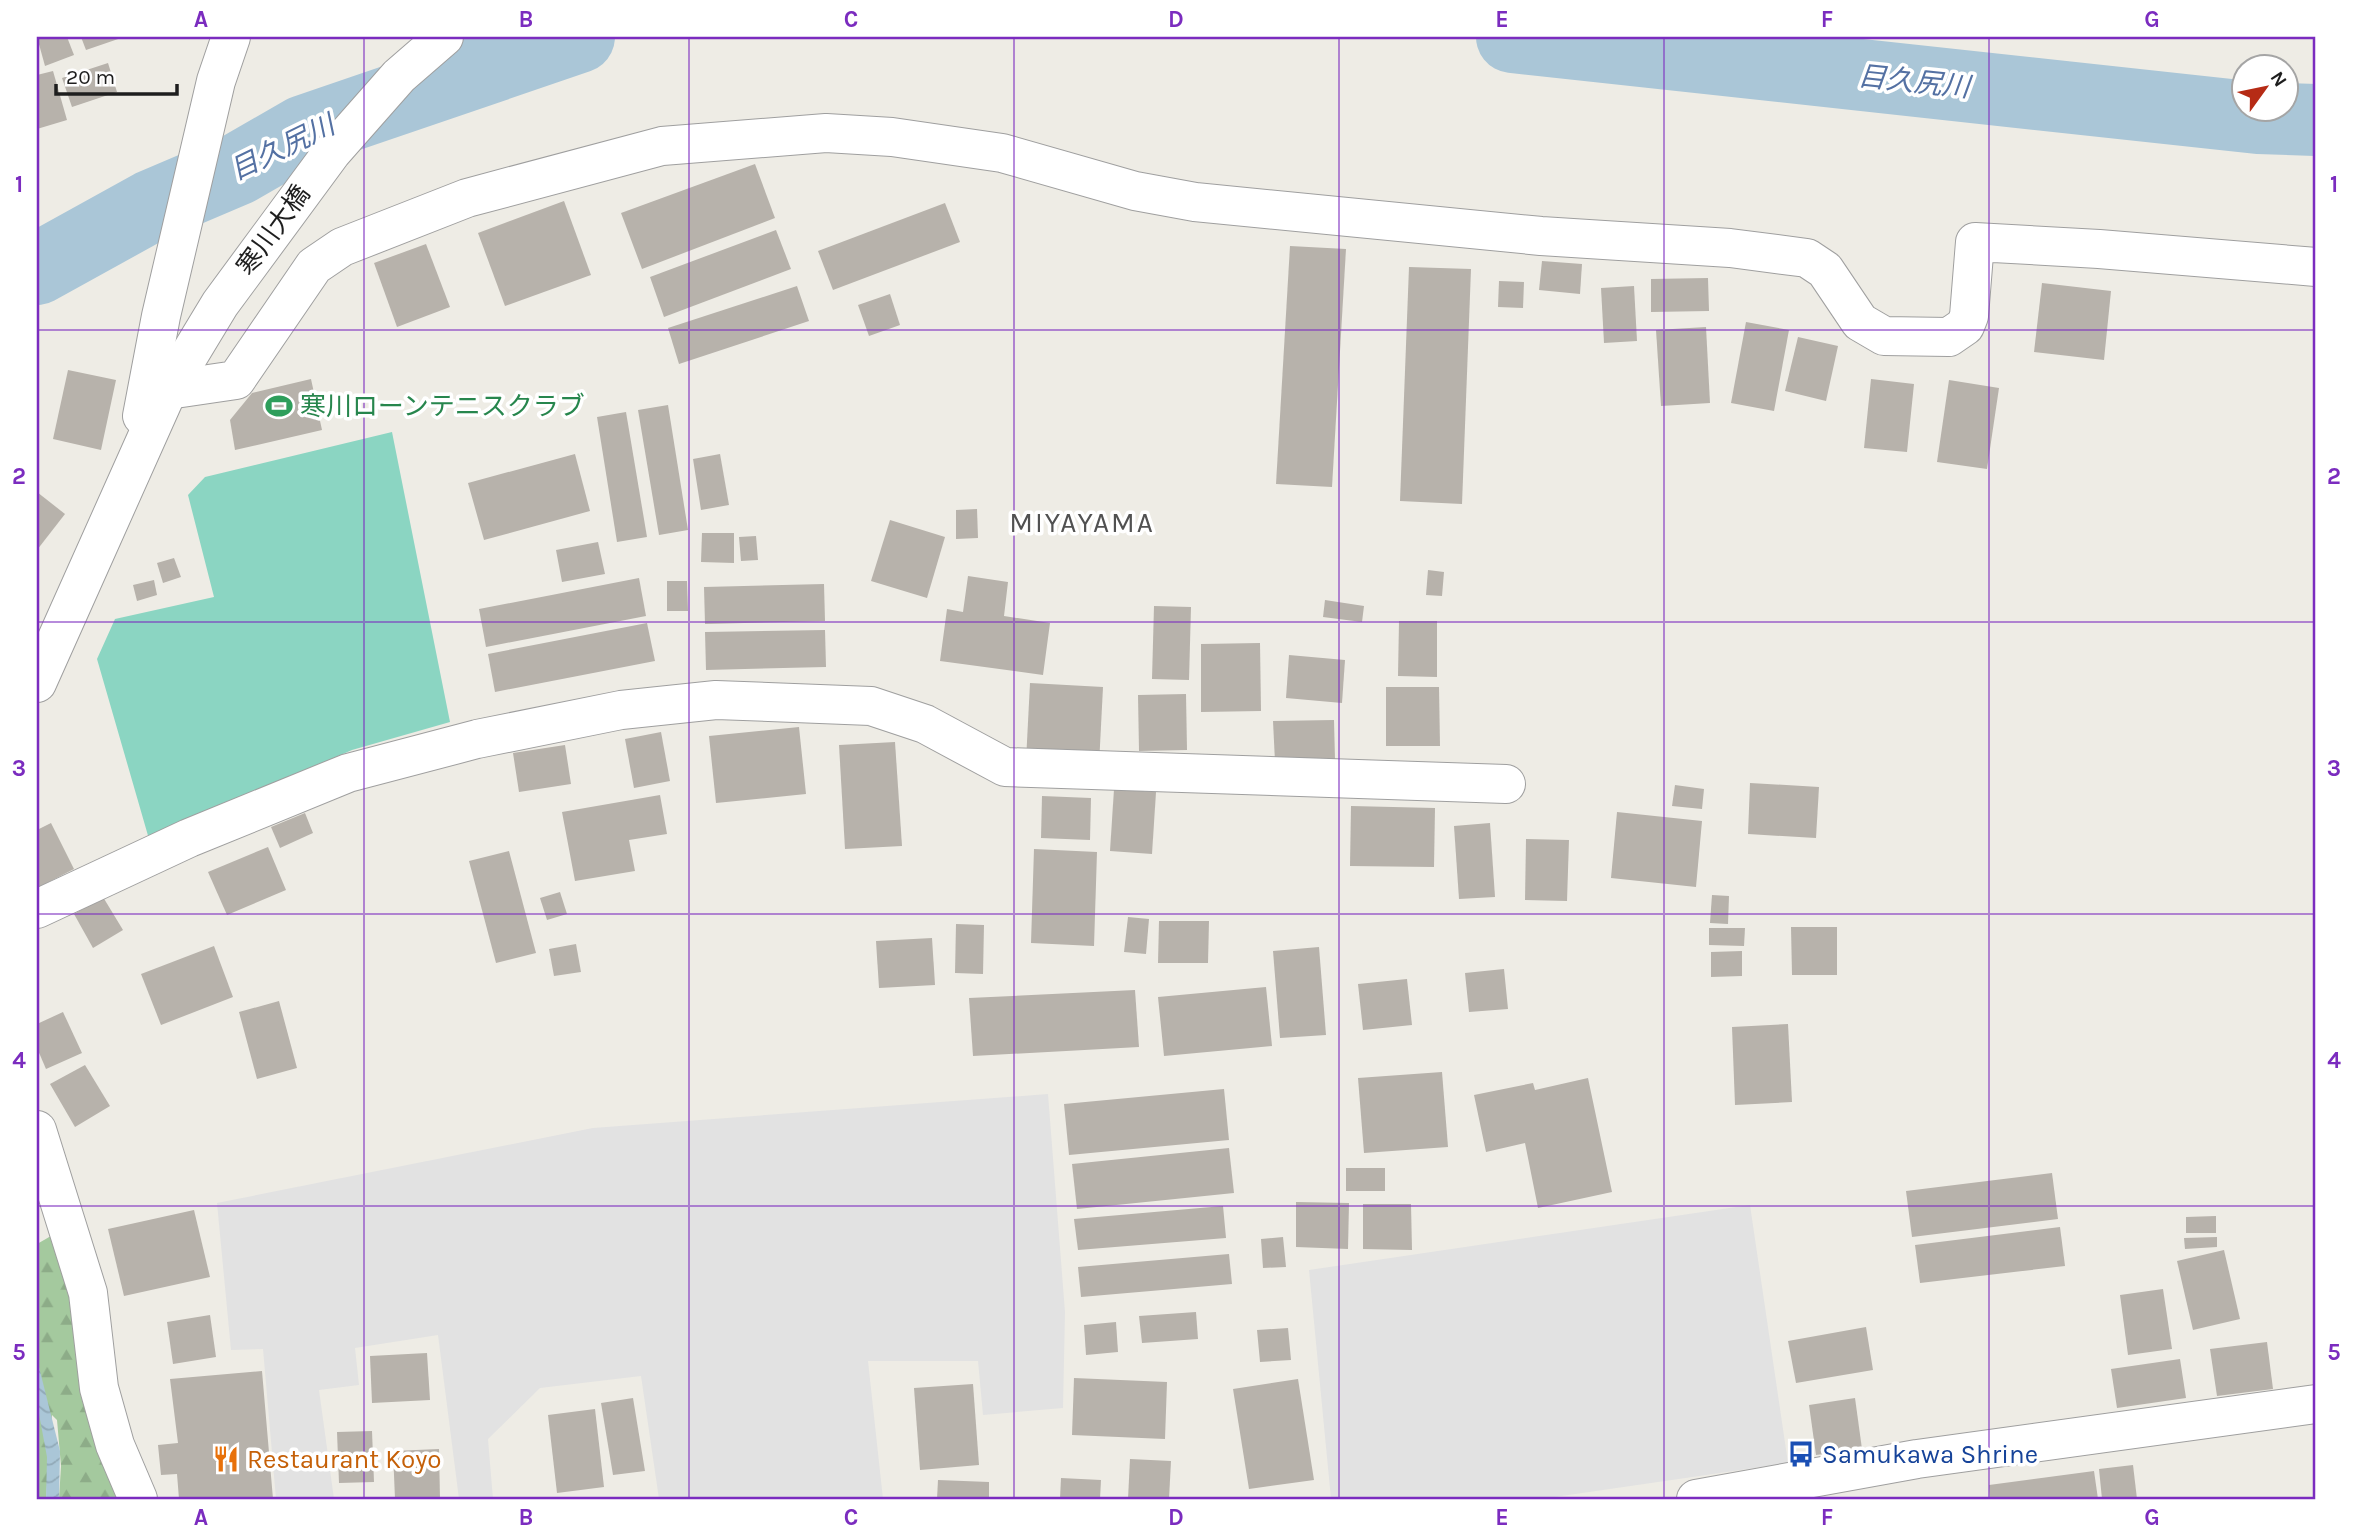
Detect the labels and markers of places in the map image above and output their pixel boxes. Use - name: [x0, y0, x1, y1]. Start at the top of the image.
- sports icon: 寒川ローンテニスクラブ: [264, 391, 294, 421]
- place label: 寒川ローンテニスクラブ: [300, 391, 585, 422]
- bus stop icon: Samukawa Shrine: [1786, 1439, 1816, 1469]
- place label: Samukawa Shrine: [1822, 1439, 2038, 1470]
- restaurant icon: Restaurant Koyo: [211, 1444, 241, 1474]
- place label: Restaurant Koyo: [247, 1444, 441, 1475]

